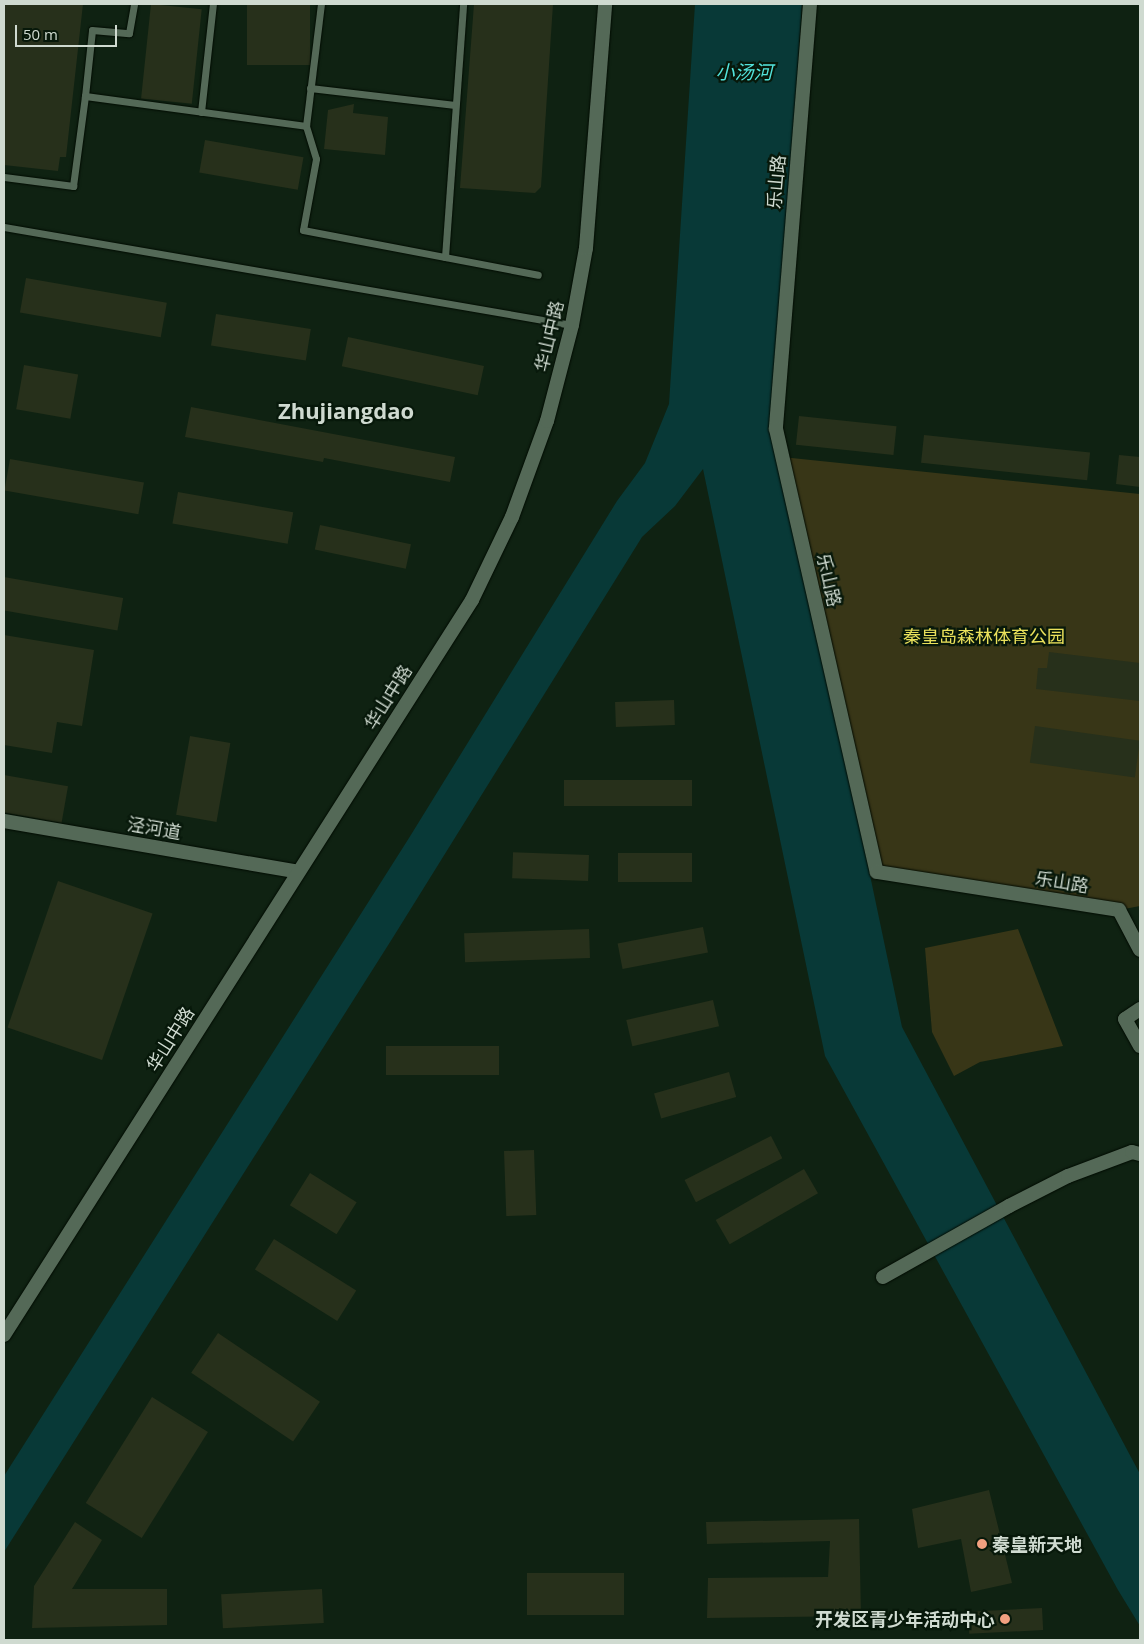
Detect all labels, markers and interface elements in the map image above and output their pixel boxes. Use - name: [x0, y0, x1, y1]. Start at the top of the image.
- scale bar: [18, 15, 120, 47]
- text: 50 m: [23, 24, 58, 44]
- water label: 小汤河: [716, 62, 772, 84]
- street label: 乐山路: [763, 154, 789, 210]
- street label: 华山中路: [530, 298, 568, 374]
- district label: Zhujiangdao: [278, 398, 414, 424]
- street label: 乐山路: [812, 551, 846, 609]
- park label: 秦皇岛森林体育公园: [903, 625, 1065, 647]
- street label: 华山中路: [360, 661, 416, 733]
- street label: 泾河道: [126, 813, 182, 843]
- street label: 乐山路: [1034, 867, 1090, 897]
- street label: 华山中路: [142, 1003, 198, 1075]
- place label: 秦皇新天地: [992, 1533, 1082, 1555]
- marker: 秦皇新天地: [976, 1538, 988, 1550]
- place label: 开发区青少年活动中心: [815, 1608, 995, 1630]
- marker: 开发区青少年活动中心: [999, 1613, 1011, 1625]

